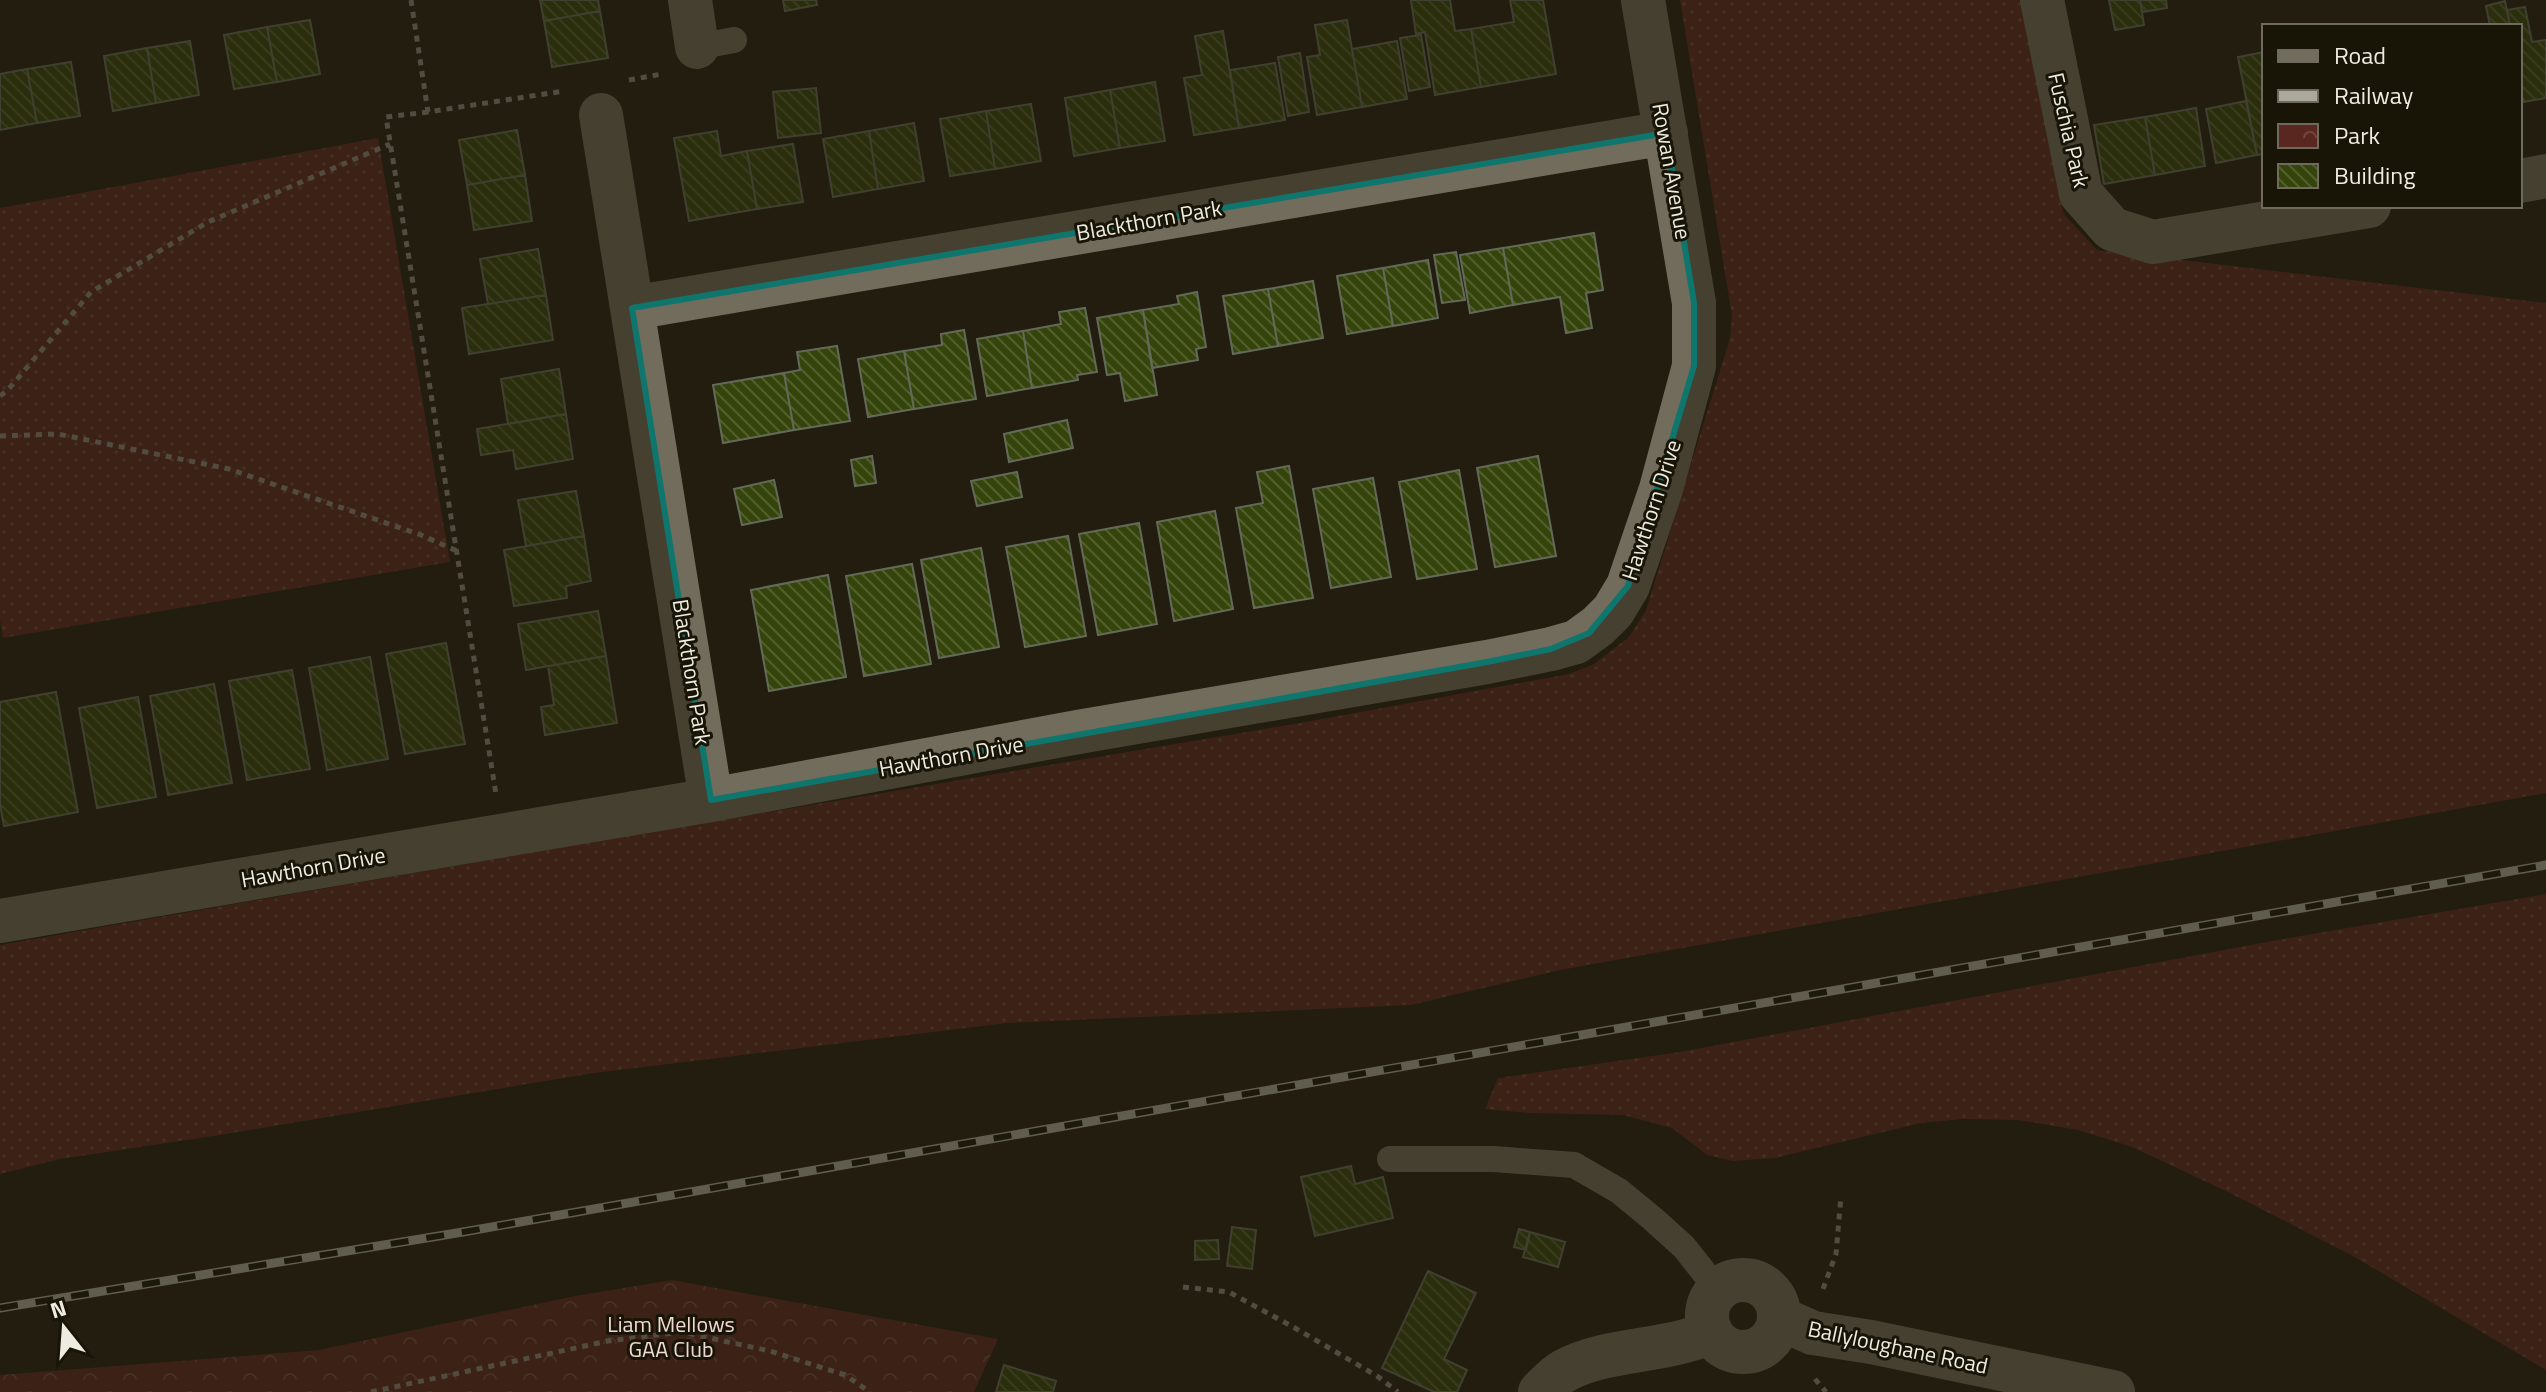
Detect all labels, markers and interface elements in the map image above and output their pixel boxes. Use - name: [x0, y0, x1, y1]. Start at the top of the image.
- legend: [2262, 24, 2522, 208]
- text: Road: [2334, 37, 2386, 73]
- street label: Fuschia Park: [2039, 69, 2099, 191]
- text: Railway: [2334, 77, 2414, 113]
- street label: Rowan Avenue: [1643, 100, 1701, 242]
- text: Park: [2334, 117, 2380, 153]
- text: Building: [2334, 157, 2416, 193]
- street label: Blackthorn Park: [1074, 190, 1225, 250]
- street label: Hawthorn Drive: [1612, 435, 1690, 585]
- street label: Blackthorn Park: [664, 597, 720, 748]
- street label: Hawthorn Drive: [876, 727, 1026, 785]
- street label: Hawthorn Drive: [238, 838, 388, 896]
- north arrow: [24, 1288, 104, 1368]
- text: N: [46, 1290, 70, 1327]
- park label: Liam Mellows GAA Club: [607, 1307, 735, 1366]
- street label: Ballyloughane Road: [1805, 1311, 1991, 1383]

